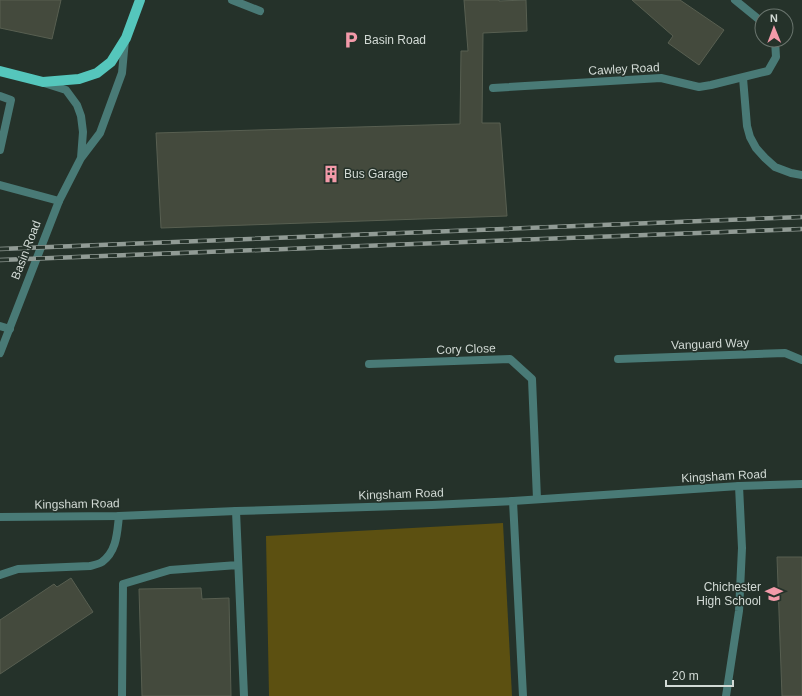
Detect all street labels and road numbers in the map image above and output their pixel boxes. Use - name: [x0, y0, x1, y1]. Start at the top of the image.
- street label: Cawley Road: [588, 60, 660, 78]
- street label: Basin Road: [8, 219, 44, 281]
- street label: Vanguard Way: [671, 336, 749, 352]
- street label: Cory Close: [436, 341, 496, 357]
- street label: Kingsham Road: [681, 467, 767, 485]
- street label: Kingsham Road: [358, 486, 444, 502]
- street label: Kingsham Road: [34, 496, 120, 512]

